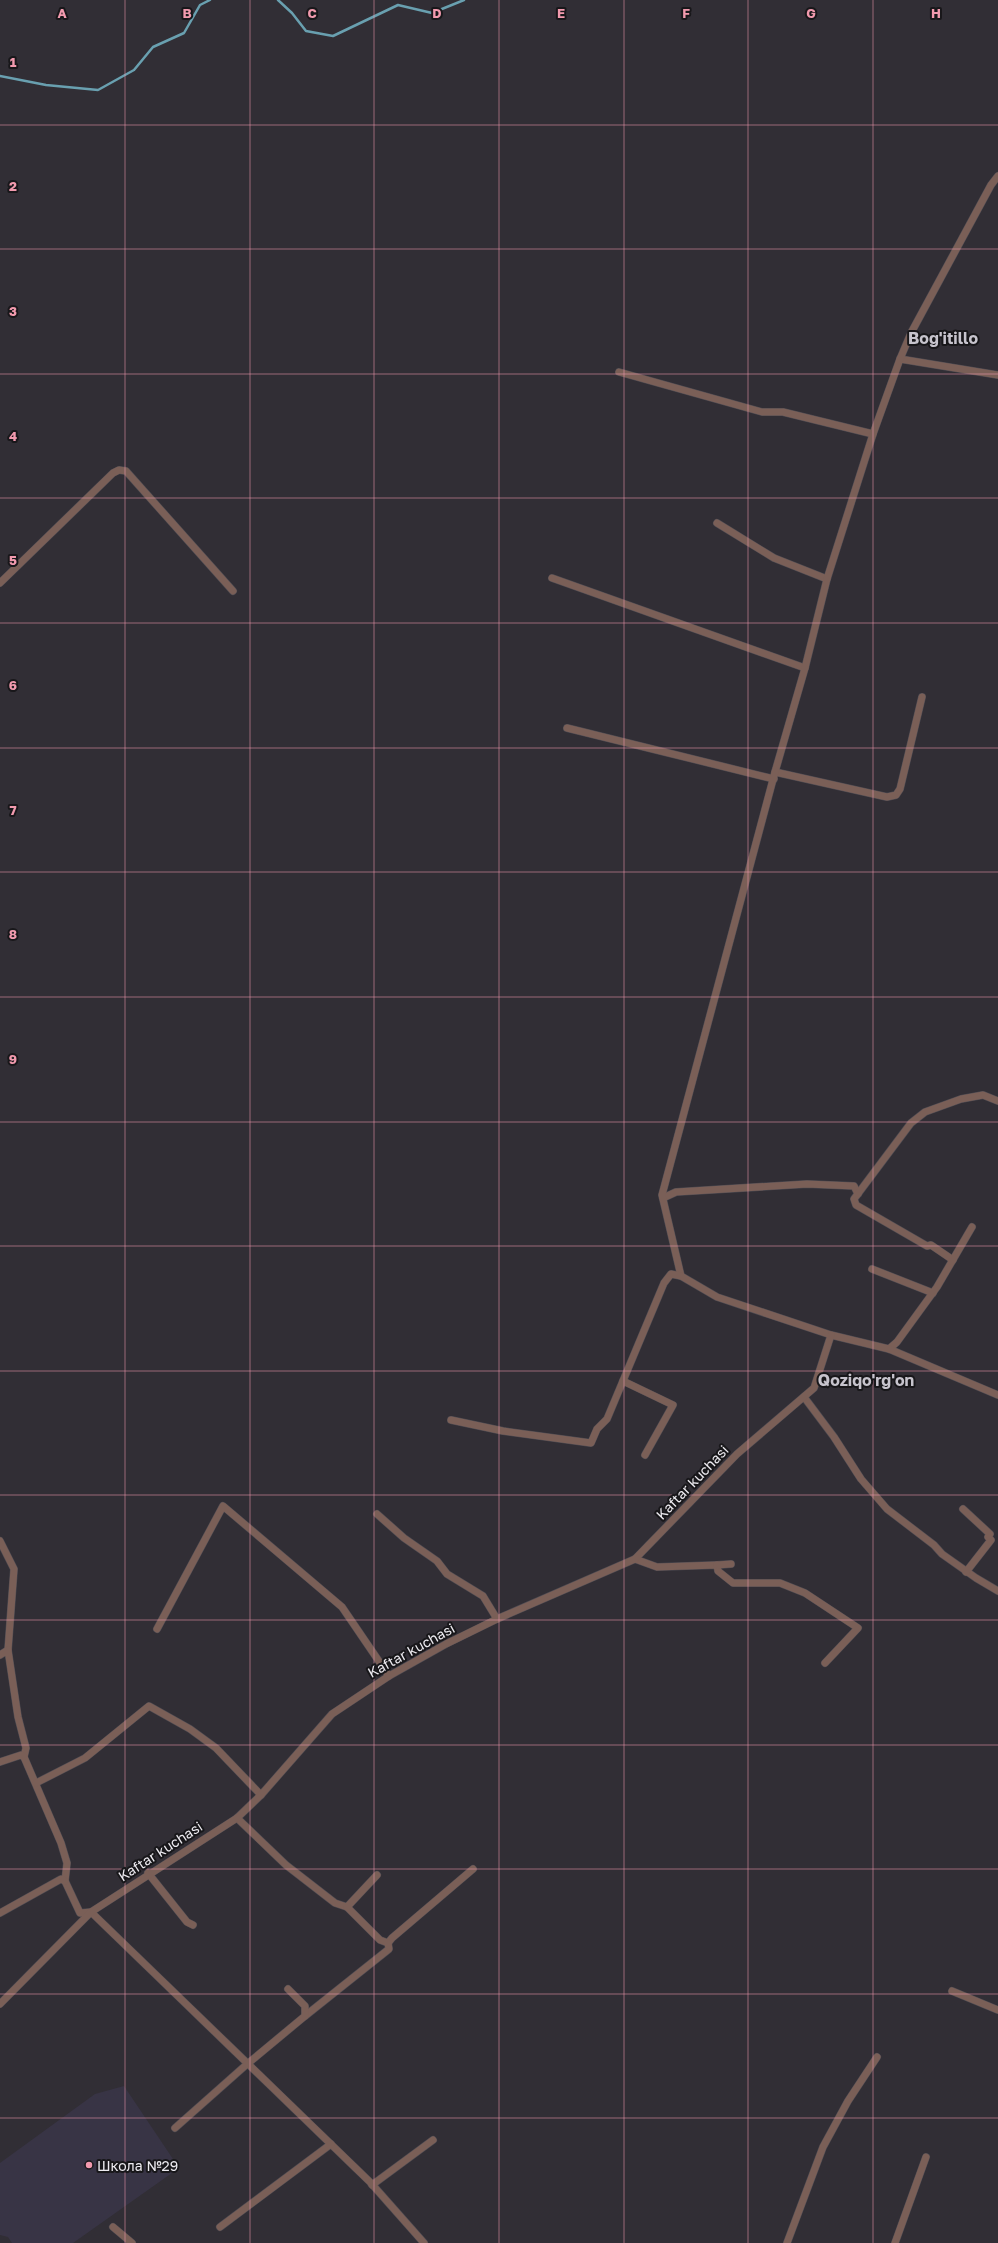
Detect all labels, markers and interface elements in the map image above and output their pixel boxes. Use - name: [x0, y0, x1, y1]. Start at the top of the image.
- text: A: [57, 5, 67, 21]
- text: B: [182, 5, 192, 21]
- text: C: [307, 5, 317, 21]
- text: D: [432, 5, 442, 21]
- text: E: [557, 5, 565, 21]
- text: F: [682, 5, 690, 21]
- text: G: [806, 5, 816, 21]
- text: H: [931, 5, 941, 21]
- text: 1: [10, 54, 17, 70]
- text: 2: [9, 178, 17, 194]
- text: 3: [9, 303, 17, 319]
- district label: Bog'itillo: [908, 328, 978, 348]
- text: 4: [9, 428, 17, 444]
- text: 5: [9, 552, 17, 568]
- text: 6: [9, 677, 17, 693]
- text: 7: [9, 802, 17, 818]
- text: 8: [9, 926, 17, 942]
- text: 9: [9, 1051, 17, 1067]
- district label: Qoziqo'rg'on: [818, 1370, 914, 1390]
- street label: Kaftar kuchasi: [652, 1441, 732, 1523]
- street label: Kaftar kuchasi: [365, 1619, 457, 1681]
- street label: Kaftar kuchasi: [115, 1817, 205, 1885]
- place label: Школа №29: [97, 2157, 178, 2174]
- marker: Школа №29: [84, 2160, 94, 2170]

